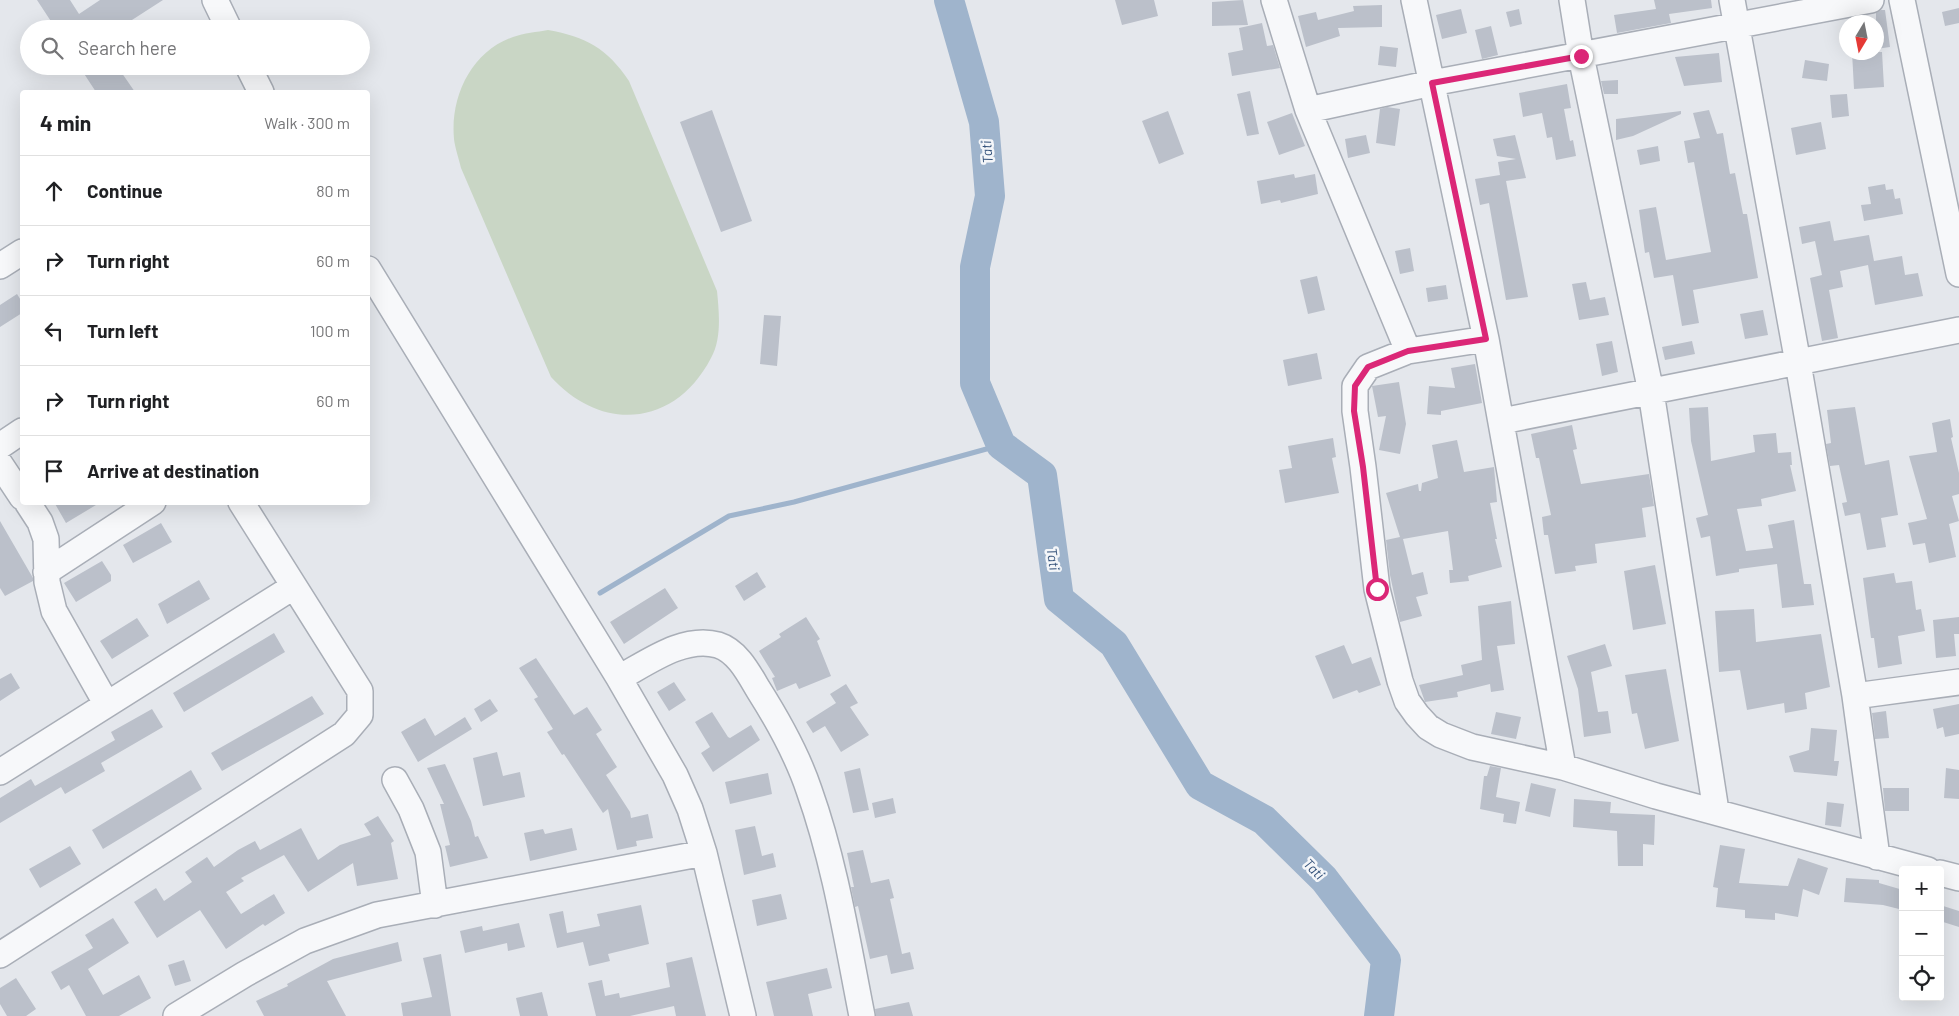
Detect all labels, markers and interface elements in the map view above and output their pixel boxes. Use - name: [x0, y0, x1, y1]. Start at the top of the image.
- north arrow: [1839, 15, 1884, 60]
- search box: [20, 20, 370, 75]
- icon: search: [38, 34, 66, 62]
- text: Search here: [78, 36, 177, 59]
- route end: [1570, 45, 1593, 68]
- text: 4 min: [40, 110, 91, 135]
- text: Walk · 300 m: [264, 113, 350, 132]
- water label: Tati: [977, 139, 996, 164]
- icon: ahead: [40, 177, 68, 205]
- text: Continue: [87, 179, 163, 202]
- text: 80 m: [316, 181, 350, 200]
- icon: right: [40, 247, 68, 275]
- text: Turn right: [87, 249, 169, 272]
- text: 60 m: [316, 251, 350, 270]
- icon: left: [40, 317, 68, 345]
- text: Turn left: [87, 319, 158, 342]
- text: 100 m: [310, 321, 350, 340]
- icon: right: [40, 387, 68, 415]
- text: Turn right: [87, 389, 169, 412]
- text: 60 m: [316, 391, 350, 410]
- icon: arrive: [40, 457, 68, 485]
- text: Arrive at destination: [87, 459, 259, 482]
- water label: Tati: [1043, 546, 1064, 572]
- route start: [1366, 578, 1389, 601]
- water label: Tati: [1300, 855, 1329, 883]
- map controls: [1899, 866, 1944, 1001]
- button: +: [1899, 866, 1944, 911]
- button: −: [1899, 911, 1944, 956]
- button: locate: [1899, 956, 1944, 1001]

